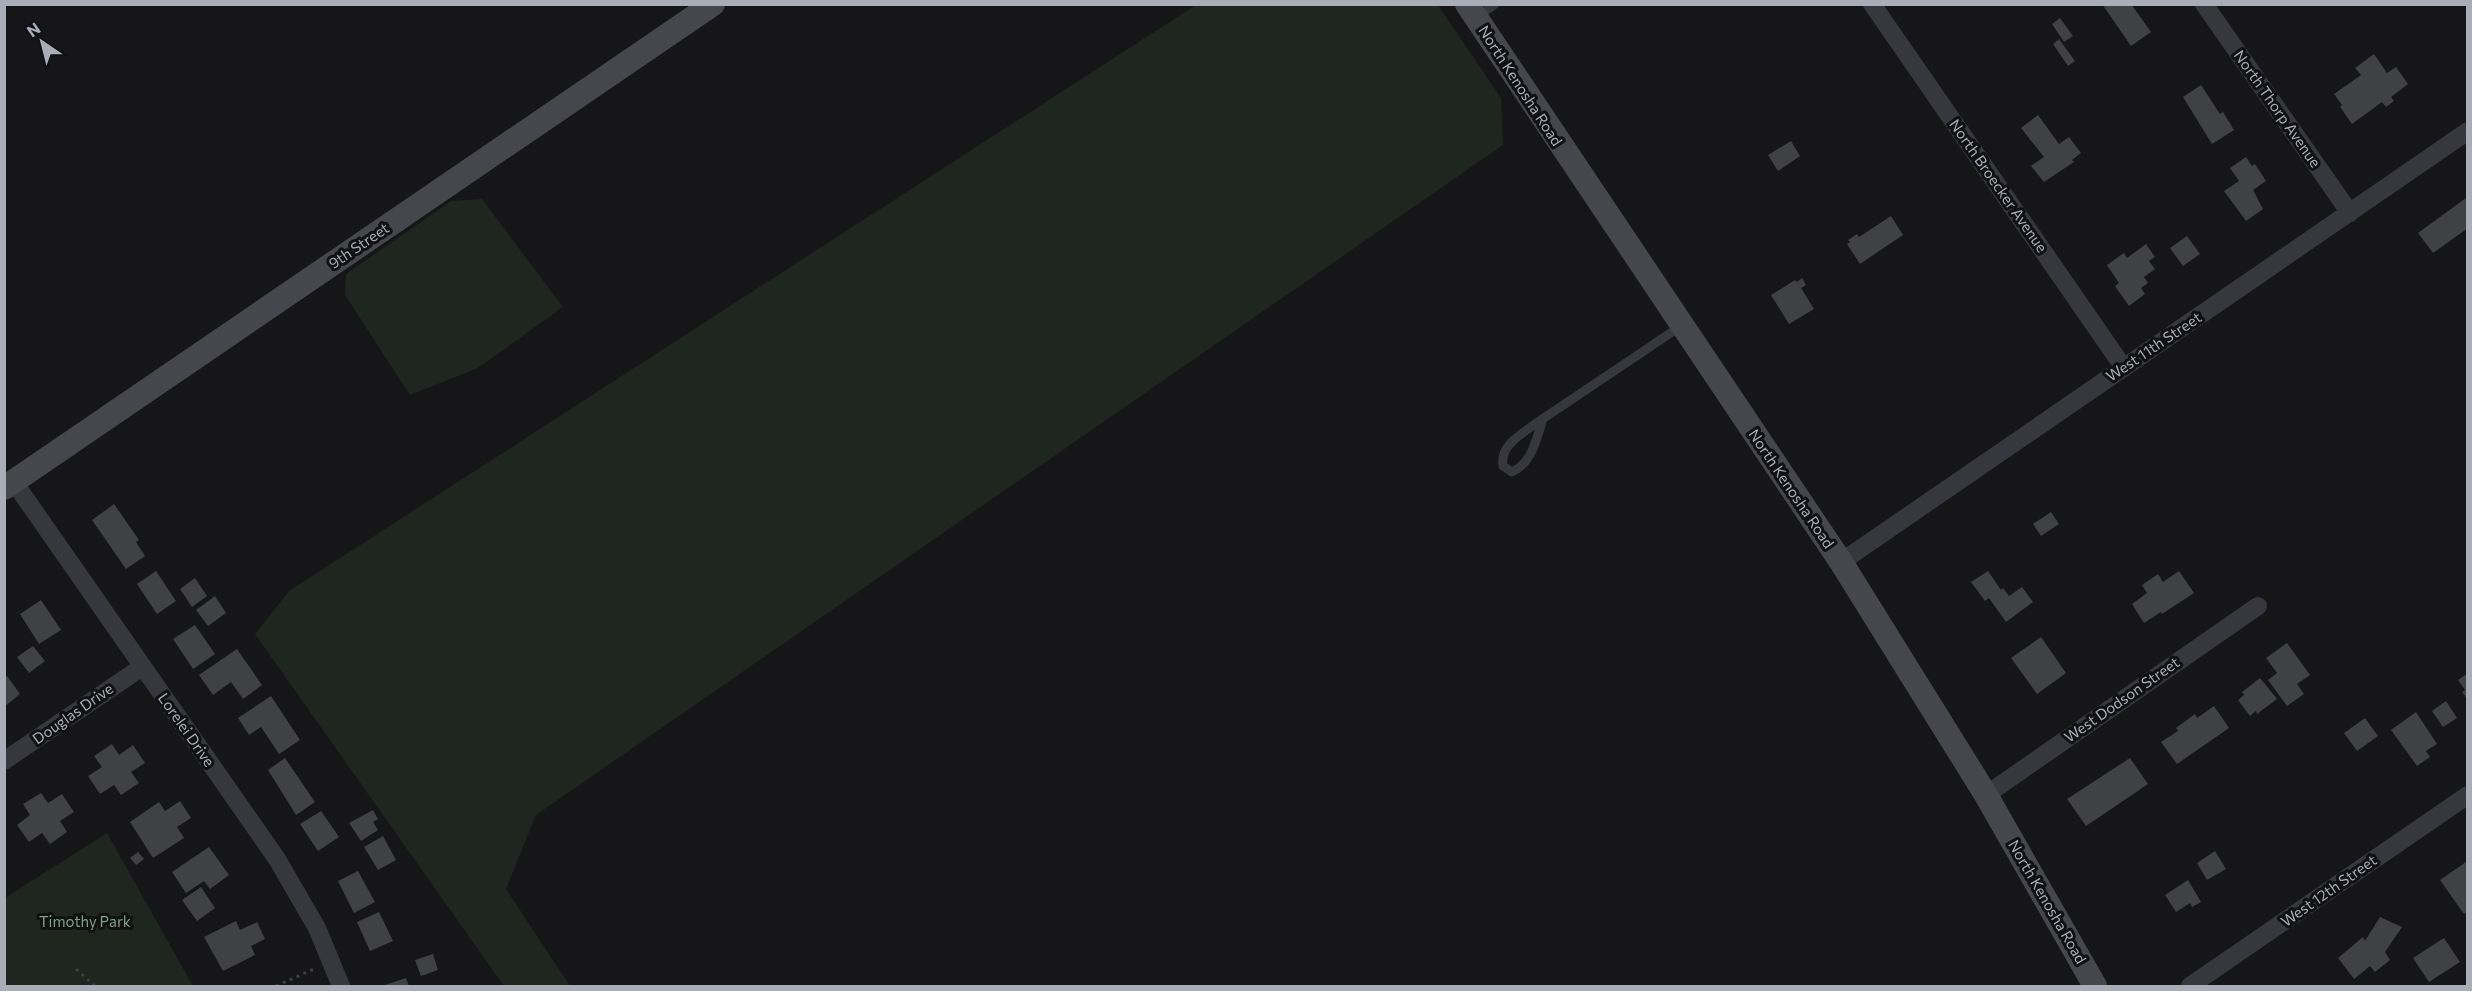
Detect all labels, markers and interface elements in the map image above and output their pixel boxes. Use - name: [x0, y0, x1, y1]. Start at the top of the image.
- north arrow: [12, 12, 72, 72]
- text: N: [23, 18, 43, 41]
- street label: North Kenosha Road: [1475, 22, 1566, 149]
- street label: North Thorp Avenue: [2231, 46, 2325, 171]
- street label: North Broecker Avenue: [1946, 115, 2052, 255]
- street label: 9th Street: [325, 218, 392, 272]
- street label: West 11th Street: [2102, 308, 2204, 385]
- street label: North Kenosha Road: [1745, 425, 1838, 551]
- street label: West Dodson Street: [2060, 653, 2182, 746]
- street label: Douglas Drive: [29, 679, 116, 748]
- street label: Lorelei Drive: [155, 689, 219, 770]
- street label: North Kenosha Road: [2005, 836, 2091, 967]
- street label: West 12th Street: [2277, 850, 2380, 930]
- park label: Timothy Park: [39, 912, 131, 930]

